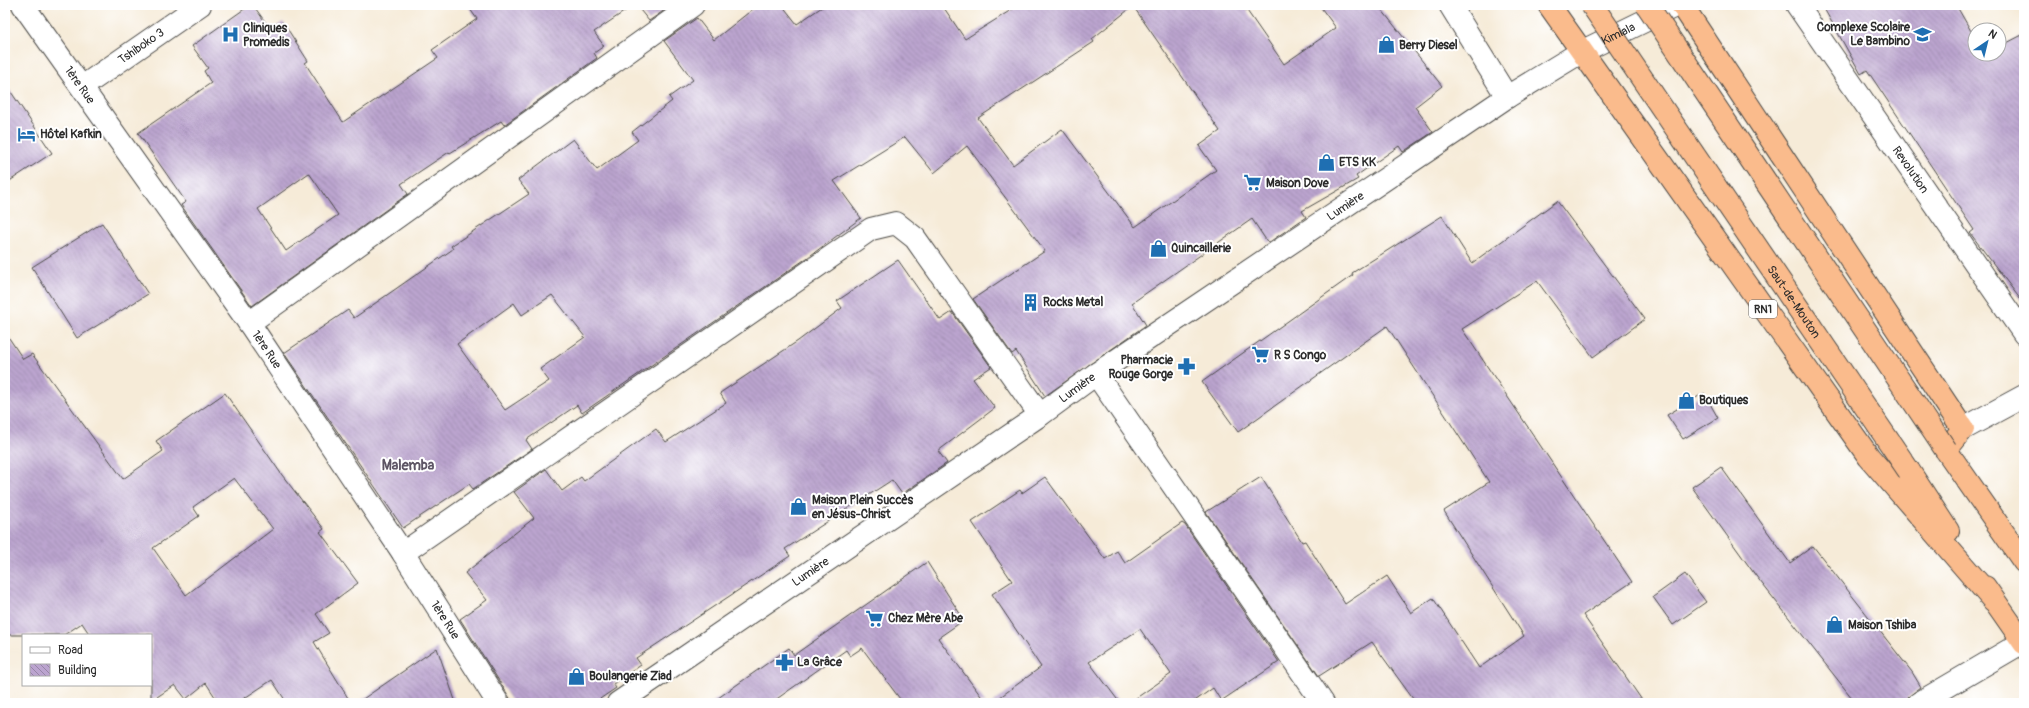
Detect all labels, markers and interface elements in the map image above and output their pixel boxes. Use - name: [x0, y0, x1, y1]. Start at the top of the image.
- street label: Kimiala: [1599, 19, 1638, 49]
- place label: Complexe Scolaire Le Bambino: [1817, 20, 1911, 49]
- place label: Cliniques Promedis: [243, 21, 290, 50]
- north arrow: [1967, 22, 2007, 62]
- school or university icon: Complexe Scolaire Le Bambino: [1913, 24, 1933, 44]
- street label: Tshiboko 3: [116, 25, 167, 67]
- hospital icon: Cliniques Promedis: [220, 25, 240, 45]
- text: N: [1986, 27, 2000, 42]
- shop icon: Berry Diesel: [1376, 35, 1396, 55]
- place label: Berry Diesel: [1399, 38, 1458, 53]
- street label: 1ère Rue: [61, 63, 98, 107]
- hotel icon: Hôtel Kafkin: [17, 124, 37, 144]
- place label: Hôtel Kafkin: [40, 127, 102, 142]
- street label: Revolution: [1889, 144, 1932, 196]
- shop icon: ETS KK: [1316, 152, 1336, 172]
- place label: ETS KK: [1339, 155, 1377, 170]
- supermarket icon: Maison Dove: [1243, 173, 1263, 193]
- place label: Maison Dove: [1266, 176, 1330, 191]
- street label: Lumière: [1324, 188, 1367, 224]
- shop icon: Quincaillerie: [1148, 238, 1168, 258]
- place label: Quincaillerie: [1171, 241, 1232, 256]
- street label: Saut-de-Mouton: [1764, 263, 1824, 341]
- building icon: Rocks Metal: [1020, 292, 1040, 312]
- place label: Rocks Metal: [1043, 295, 1103, 310]
- road number: RN1: [1749, 300, 1777, 318]
- street label: 1ère Rue: [248, 328, 284, 372]
- supermarket icon: R S Congo: [1251, 345, 1271, 365]
- place label: R S Congo: [1274, 348, 1327, 363]
- place label: Pharmacie Rouge Gorge: [1108, 353, 1174, 382]
- pharmacy icon: Pharmacie Rouge Gorge: [1176, 357, 1196, 377]
- street label: Lumière: [1056, 370, 1099, 407]
- shop icon: Boutiques: [1676, 390, 1696, 410]
- place label: Boutiques: [1699, 393, 1749, 408]
- district label: Malemba: [382, 457, 435, 474]
- place label: Maison Plein Succès en Jésus-Christ: [811, 493, 914, 522]
- shop icon: Maison Plein Succès en Jésus-Christ: [789, 497, 809, 517]
- street label: Lumière: [789, 554, 832, 590]
- street label: 1ère Rue: [427, 598, 463, 642]
- supermarket icon: Chez Mère Abe: [865, 608, 885, 628]
- place label: Chez Mère Abe: [888, 611, 964, 626]
- shop icon: Maison Tshiba: [1825, 615, 1845, 635]
- place label: Maison Tshiba: [1848, 618, 1917, 633]
- legend: [22, 634, 152, 686]
- text: Road: [58, 643, 83, 658]
- pharmacy icon: La Grâce: [774, 652, 794, 672]
- place label: La Grâce: [797, 655, 843, 670]
- text: Building: [58, 663, 97, 678]
- shop icon: Boulangerie Ziad: [566, 666, 586, 686]
- place label: Boulangerie Ziad: [589, 669, 672, 684]

